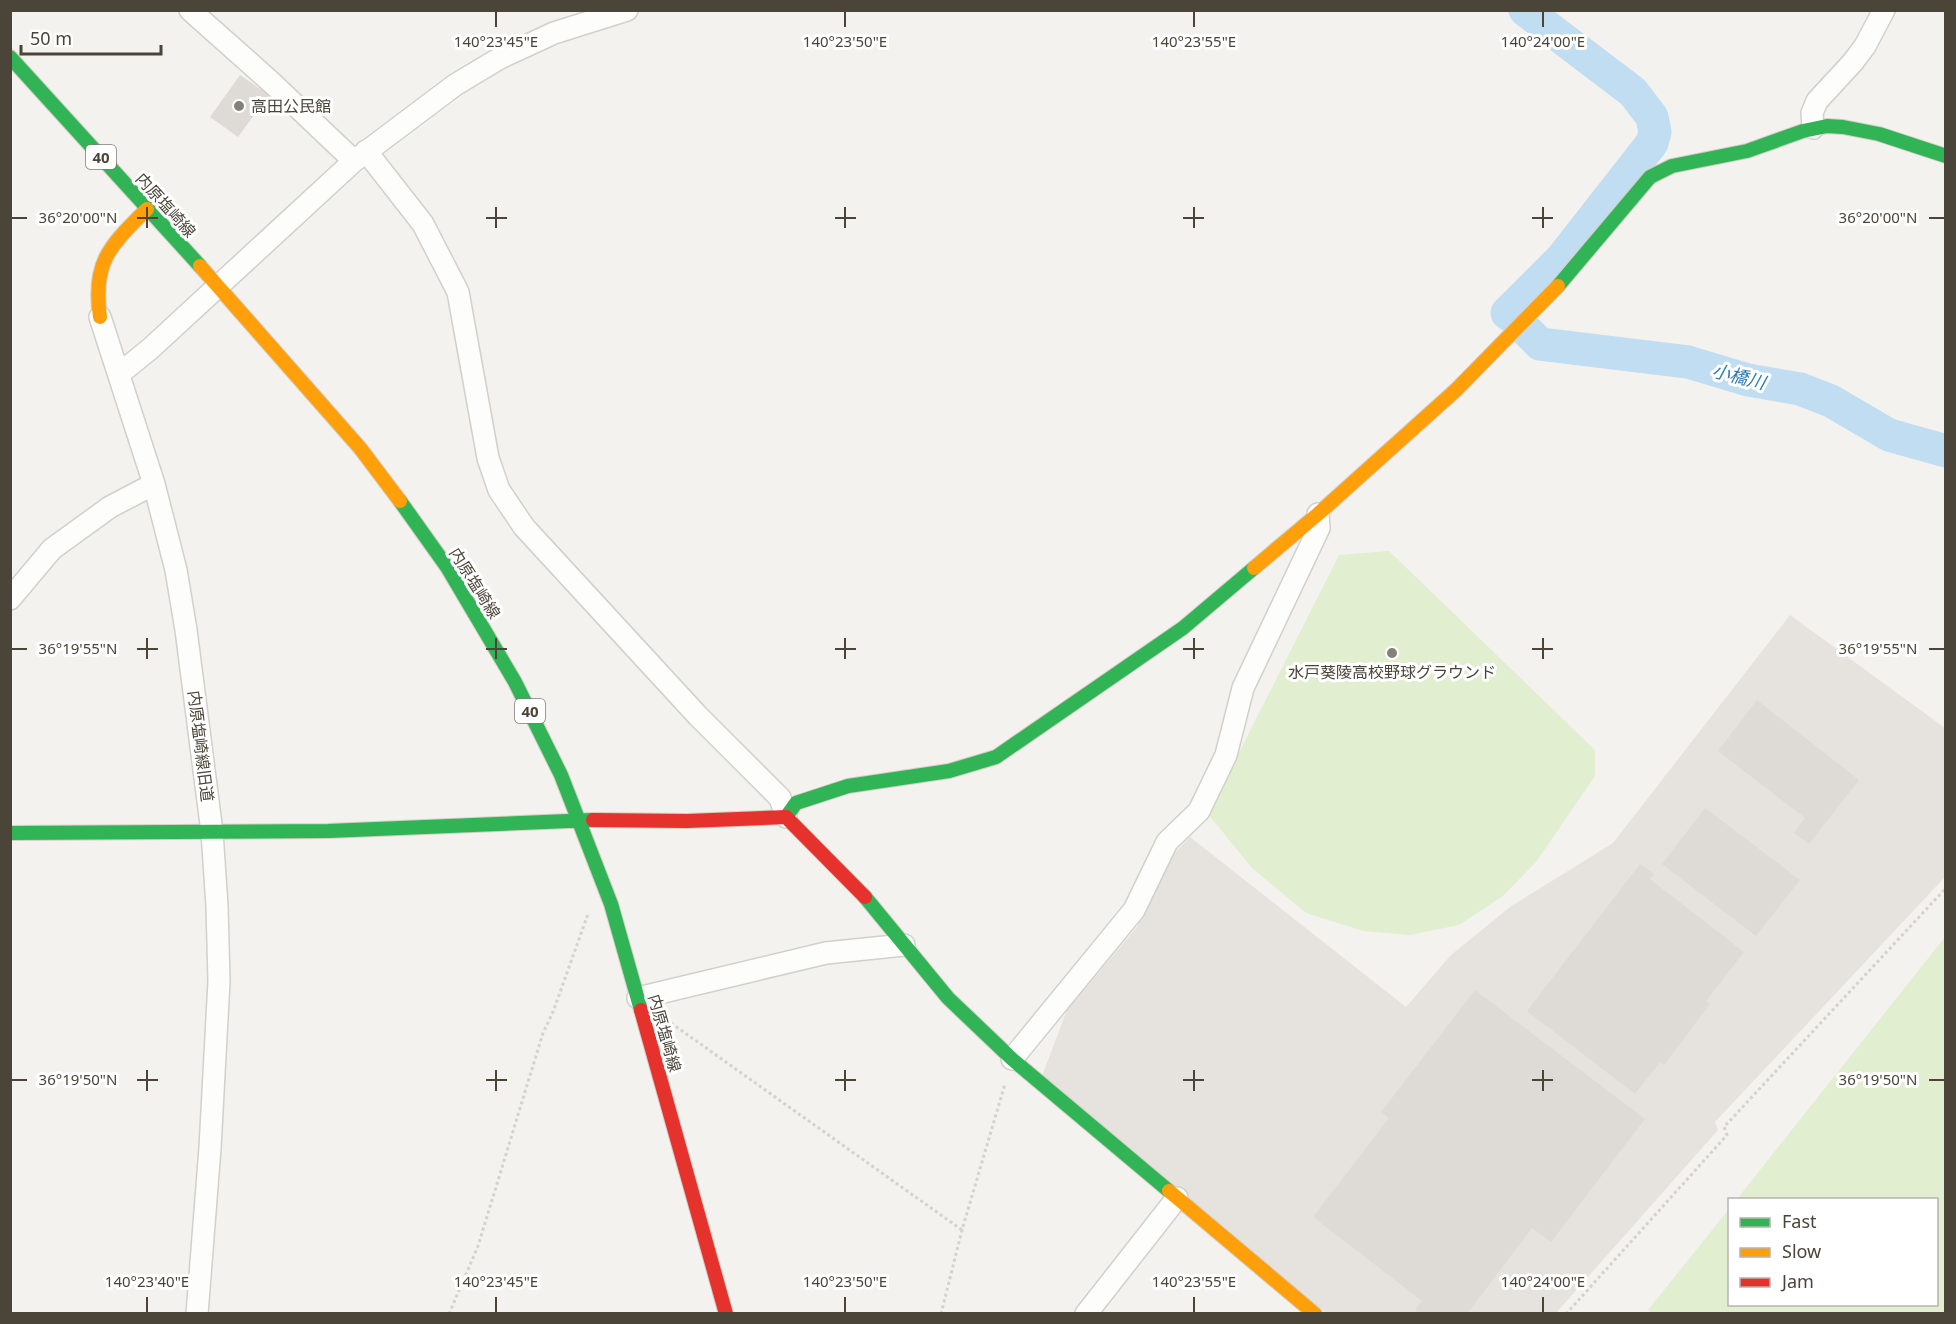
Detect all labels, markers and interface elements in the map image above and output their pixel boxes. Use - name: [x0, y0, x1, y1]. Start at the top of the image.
- scale bar: [21, 18, 160, 56]
- text: 50 m: [30, 26, 72, 50]
- text: 140°23'45"E: [454, 31, 538, 51]
- text: 140°23'50"E: [803, 31, 887, 51]
- text: 140°23'55"E: [1152, 31, 1236, 51]
- text: 140°24'00"E: [1501, 31, 1585, 51]
- place label: 高田公民館: [251, 95, 331, 117]
- marker: 高田公民館: [232, 99, 246, 113]
- road number: 40: [86, 145, 116, 169]
- street label: 内原塩崎線: [131, 168, 201, 242]
- text: 36°20'00"N: [39, 207, 117, 227]
- text: 36°20'00"N: [1839, 207, 1917, 227]
- water label: 小橋川: [1710, 358, 1770, 395]
- street label: 内原塩崎線: [444, 543, 506, 623]
- text: 36°19'55"N: [39, 638, 117, 658]
- text: 36°19'55"N: [1839, 638, 1917, 658]
- marker: 水戸葵陵高校野球グラウンド: [1385, 646, 1399, 660]
- place label: 水戸葵陵高校野球グラウンド: [1288, 661, 1496, 683]
- street label: 内原塩崎線旧道: [183, 689, 219, 803]
- road number: 40: [515, 699, 545, 723]
- street label: 内原塩崎線: [643, 992, 687, 1074]
- text: 36°19'50"N: [39, 1069, 117, 1089]
- text: 36°19'50"N: [1839, 1069, 1917, 1089]
- legend: [1728, 1198, 1938, 1306]
- text: Fast: [1782, 1209, 1817, 1233]
- text: Slow: [1782, 1239, 1821, 1263]
- text: Jam: [1780, 1269, 1814, 1293]
- text: 140°23'40"E: [105, 1271, 189, 1291]
- text: 140°23'45"E: [454, 1271, 538, 1291]
- text: 140°23'50"E: [803, 1271, 887, 1291]
- text: 140°23'55"E: [1152, 1271, 1236, 1291]
- text: 140°24'00"E: [1501, 1271, 1585, 1291]

